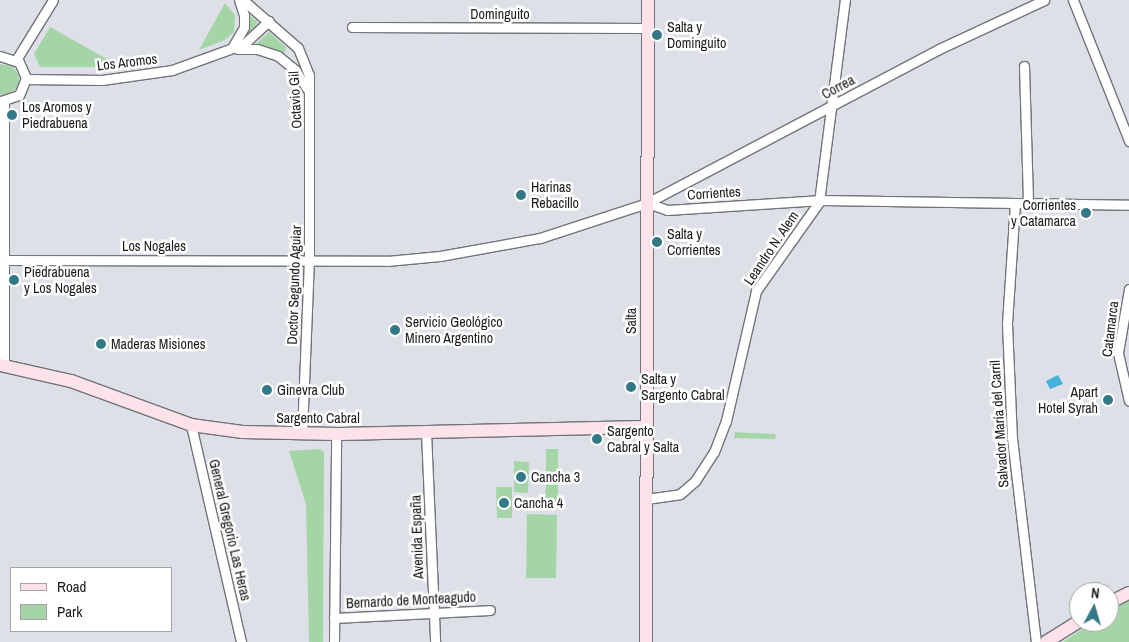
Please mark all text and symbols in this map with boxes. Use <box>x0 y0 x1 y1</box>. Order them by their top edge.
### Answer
street label: Dominguito <box>470 6 530 22</box>
place label: Salta y Dominguito <box>667 19 726 52</box>
marker: Salta y Dominguito <box>651 29 663 41</box>
street label: Los Aromos <box>96 50 158 74</box>
street label: Octavio Gil <box>285 71 305 129</box>
street label: Correa <box>819 71 857 103</box>
place label: Los Aromos y Piedrabuena <box>22 99 92 132</box>
marker: Los Aromos y Piedrabuena <box>6 109 18 121</box>
place label: Harinas Rebacillo <box>531 179 579 212</box>
street label: Corrientes <box>687 183 741 203</box>
marker: Harinas Rebacillo <box>515 189 527 201</box>
place label: Corrientes y Catamarca <box>1011 197 1076 230</box>
marker: Corrientes y Catamarca <box>1080 207 1092 219</box>
street label: Leandro N. Alem <box>740 208 802 288</box>
street label: Doctor Segundo Aguiar <box>284 225 304 345</box>
place label: Salta y Corrientes <box>667 226 721 258</box>
marker: Salta y Corrientes <box>651 236 663 248</box>
street label: Los Nogales <box>122 238 186 254</box>
place label: Piedrabuena y Los Nogales <box>24 264 97 296</box>
marker: Piedrabuena y Los Nogales <box>8 274 20 286</box>
street label: Catamarca <box>1098 300 1122 358</box>
street label: Salta <box>623 308 639 334</box>
place label: Servicio Geológico Minero Argentino <box>405 314 503 347</box>
marker: Servicio Geológico Minero Argentino <box>389 324 401 336</box>
place label: Maderas Misiones <box>111 336 205 352</box>
marker: Maderas Misiones <box>95 338 107 350</box>
street label: Salvador María del Carril <box>986 360 1012 488</box>
place label: Salta y Sargento Cabral <box>641 371 725 404</box>
marker: Salta y Sargento Cabral <box>625 381 637 393</box>
place label: Ginevra Club <box>277 382 345 398</box>
marker: Ginevra Club <box>261 384 273 396</box>
place label: Apart Hotel Syrah <box>1038 384 1098 417</box>
marker: Apart Hotel Syrah <box>1102 394 1114 406</box>
street label: Sargento Cabral <box>276 410 360 426</box>
place label: Sargento Cabral y Salta <box>607 423 679 456</box>
marker: Sargento Cabral y Salta <box>591 433 603 445</box>
street label: General Gregorio Las Heras <box>206 458 254 602</box>
place label: Cancha 3 <box>531 469 580 485</box>
marker: Cancha 3 <box>515 471 527 483</box>
street label: Avenida España <box>407 495 427 579</box>
place label: Cancha 4 <box>514 495 563 511</box>
marker: Cancha 4 <box>498 497 510 509</box>
legend <box>10 567 172 632</box>
text: Road <box>57 576 86 597</box>
north arrow <box>1069 582 1119 632</box>
text: N <box>1090 584 1101 602</box>
street label: Bernardo de Monteagudo <box>346 588 476 612</box>
text: Park <box>57 601 82 622</box>

